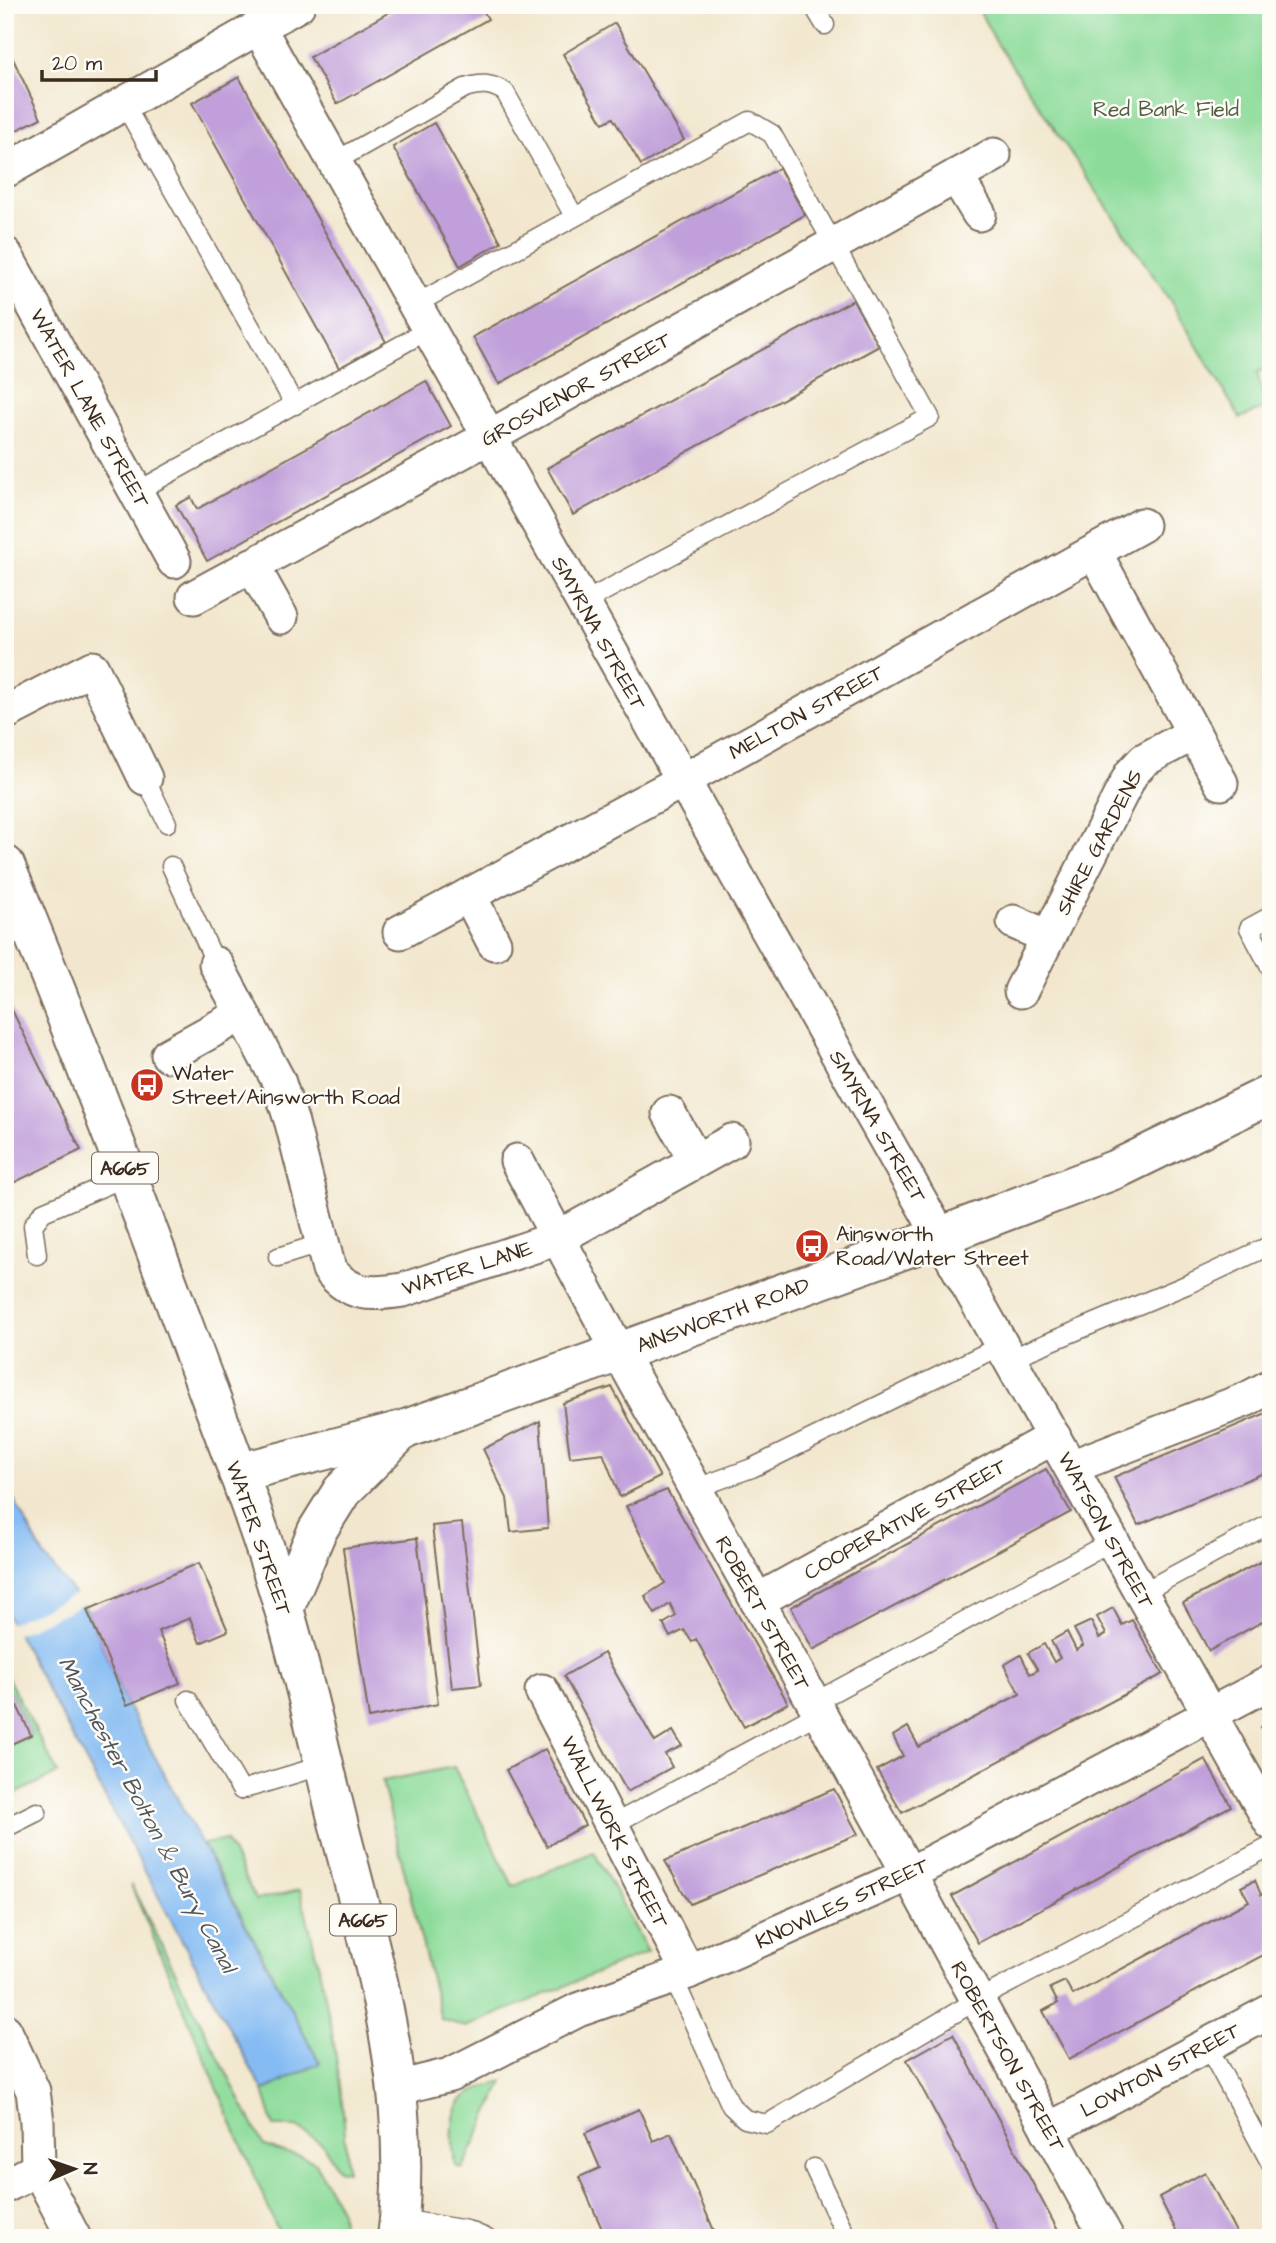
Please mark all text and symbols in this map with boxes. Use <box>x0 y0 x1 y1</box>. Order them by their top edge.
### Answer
scale bar <box>42 38 156 82</box>
text: 20 m <box>52 49 103 78</box>
park label: Red Bank Field <box>1093 95 1239 124</box>
street label: WATER LANE STREET <box>23 303 157 514</box>
street label: GROSVENOR STREET <box>476 325 677 454</box>
street label: SMYRNA STREET <box>544 551 653 716</box>
street label: MELTON STREET <box>724 657 890 767</box>
street label: SHIRE GARDENS <box>1049 764 1150 920</box>
street label: SMYRNA STREET <box>822 1045 933 1209</box>
place label: Water Street/Ainsworth Road <box>172 1059 400 1112</box>
bus stop icon: Water Street/Ainsworth Road <box>128 1066 166 1104</box>
road number: A665 <box>92 1152 158 1184</box>
place label: Ainsworth Road/Water Street <box>836 1220 1029 1273</box>
bus stop icon: Ainsworth Road/Water Street <box>793 1227 831 1265</box>
street label: WATER LANE <box>398 1234 537 1303</box>
street label: AINSWORTH ROAD <box>633 1271 814 1360</box>
street label: WATSON STREET <box>1050 1447 1161 1615</box>
street label: COOPERATIVE STREET <box>799 1451 1012 1587</box>
street label: WATER STREET <box>219 1457 299 1620</box>
street label: ROBERT STREET <box>708 1531 817 1696</box>
water label: Manchester Bolton & Bury Canal <box>49 1651 246 1982</box>
street label: WALLWORK STREET <box>554 1731 676 1934</box>
street label: KNOWLES STREET <box>751 1850 934 1956</box>
road number: A665 <box>330 1904 396 1936</box>
street label: ROBERTSON STREET <box>943 1956 1072 2157</box>
street label: LOWTON STREET <box>1075 2016 1246 2125</box>
north arrow <box>38 2134 108 2204</box>
text: N <box>76 2162 103 2175</box>

